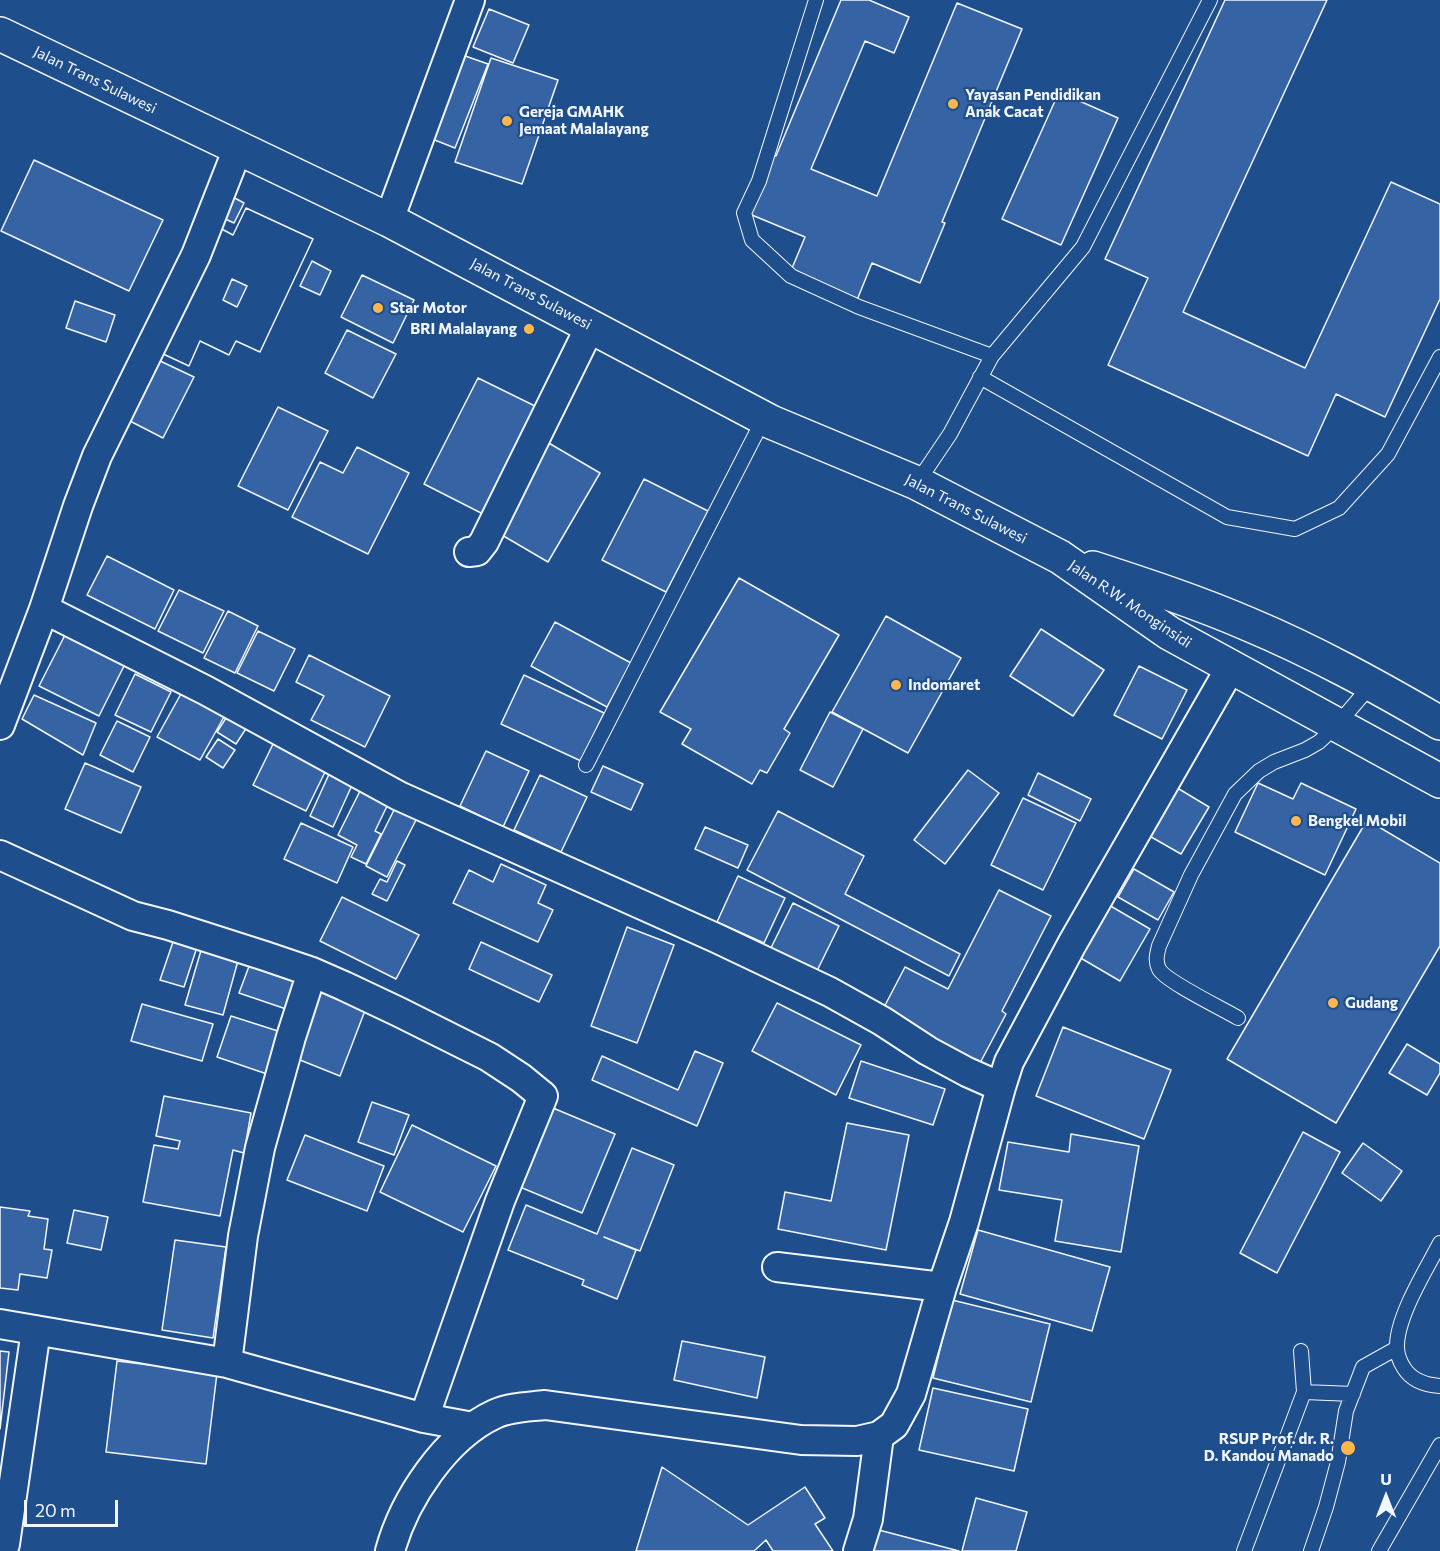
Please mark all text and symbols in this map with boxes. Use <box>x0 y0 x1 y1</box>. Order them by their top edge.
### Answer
street label: Jalan Trans Sulawesi <box>31 42 159 118</box>
place label: Yayasan Pendidikan Anak Cacat <box>965 86 1101 121</box>
marker: Yayasan Pendidikan Anak Cacat <box>946 97 960 111</box>
place label: Gereja GMAHK Jemaat Malalayang <box>519 103 649 138</box>
marker: Gereja GMAHK Jemaat Malalayang <box>500 114 514 128</box>
street label: Jalan Trans Sulawesi <box>467 254 595 334</box>
place label: Star Motor <box>390 299 467 317</box>
marker: Star Motor <box>371 301 385 315</box>
place label: BRI Malalayang <box>410 320 517 338</box>
marker: BRI Malalayang <box>522 322 536 336</box>
street label: Jalan Trans Sulawesi <box>902 470 1030 548</box>
street label: Jalan R.W. Monginsidi <box>1065 556 1195 652</box>
place label: Indomaret <box>908 676 980 694</box>
marker: Indomaret <box>889 678 903 692</box>
place label: Bengkel Mobil <box>1308 812 1406 830</box>
marker: Bengkel Mobil <box>1289 814 1303 828</box>
place label: Gudang <box>1345 994 1398 1012</box>
marker: Gudang <box>1326 996 1340 1010</box>
place label: RSUP Prof. dr. R. D. Kandou Manado <box>1204 1430 1334 1465</box>
marker: RSUP Prof. dr. R. D. Kandou Manado <box>1339 1439 1357 1457</box>
north arrow <box>1356 1467 1416 1527</box>
text: U <box>1380 1469 1392 1488</box>
scale bar <box>27 1488 122 1526</box>
text: 20 m <box>35 1499 76 1521</box>

